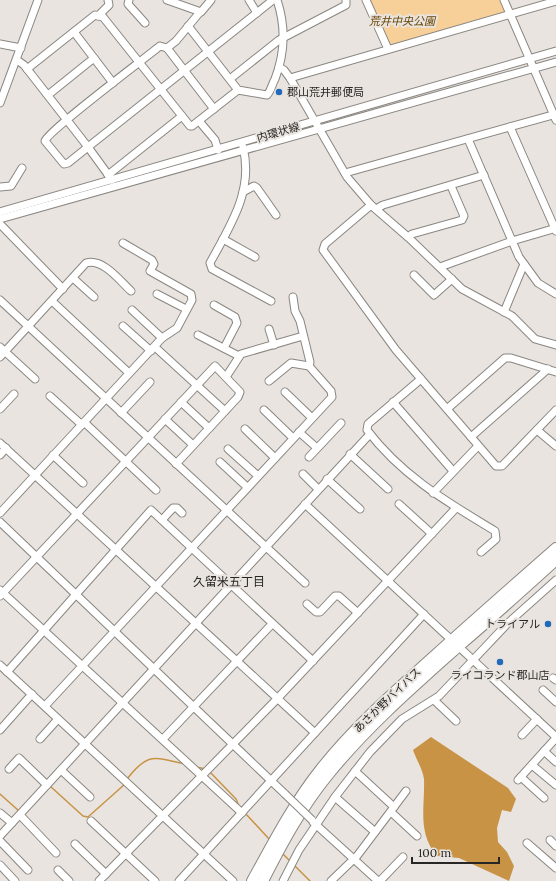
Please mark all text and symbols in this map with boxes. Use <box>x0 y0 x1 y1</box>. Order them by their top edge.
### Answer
park label: 荒井中央公園 <box>369 14 437 28</box>
place label: 郡山荒井郵便局 <box>287 85 364 99</box>
marker: 郡山荒井郵便局 <box>274 87 284 97</box>
street label: 内環状線 <box>255 119 301 145</box>
district label: 久留米五丁目 <box>193 574 265 589</box>
place label: トライアル <box>485 617 540 631</box>
marker: トライアル <box>543 619 553 629</box>
marker: ライコランド郡山店 <box>495 657 505 667</box>
street label: あさか野バイパス <box>351 664 423 736</box>
place label: ライコランド郡山店 <box>451 668 550 682</box>
scale bar <box>412 839 499 865</box>
text: 100 m <box>418 845 451 860</box>

